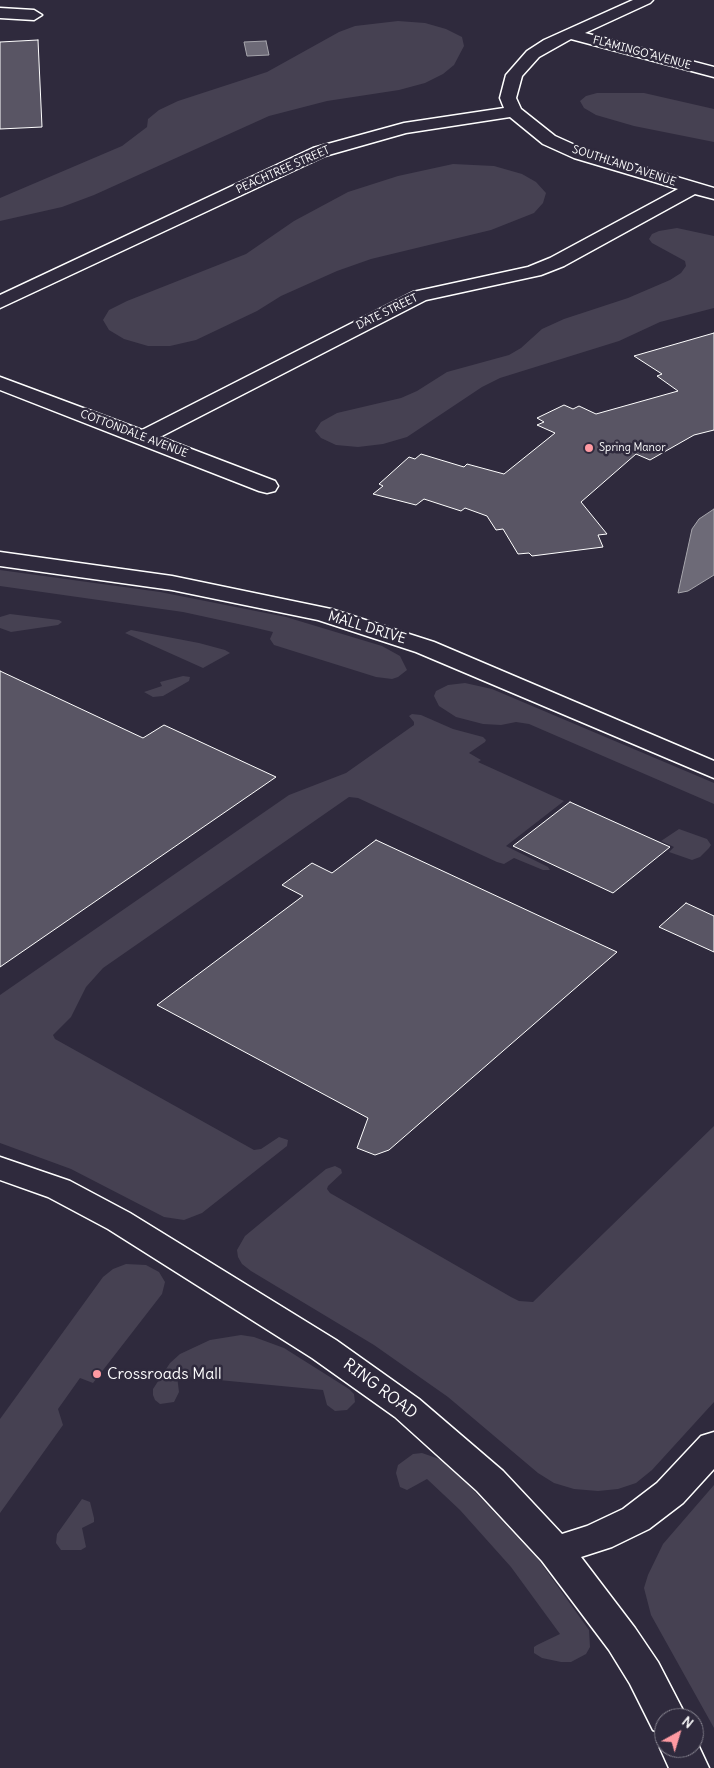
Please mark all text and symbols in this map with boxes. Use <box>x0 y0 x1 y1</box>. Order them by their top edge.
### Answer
street label: FLAMINGO AVENUE <box>591 34 693 72</box>
street label: PEACHTREE STREET <box>234 143 332 197</box>
street label: SOUTHLAND AVENUE <box>570 143 678 189</box>
street label: DATE STREET <box>354 291 420 333</box>
street label: COTTONDALE AVENUE <box>78 407 190 461</box>
place label: Spring Manor <box>599 441 666 455</box>
marker: Spring Manor <box>583 442 595 454</box>
street label: MALL DRIVE <box>326 608 408 648</box>
street label: RING ROAD <box>339 1355 421 1423</box>
place label: Crossroads Mall <box>107 1364 221 1384</box>
marker: Crossroads Mall <box>91 1368 103 1380</box>
north arrow <box>654 1708 704 1758</box>
text: N <box>678 1712 697 1732</box>

